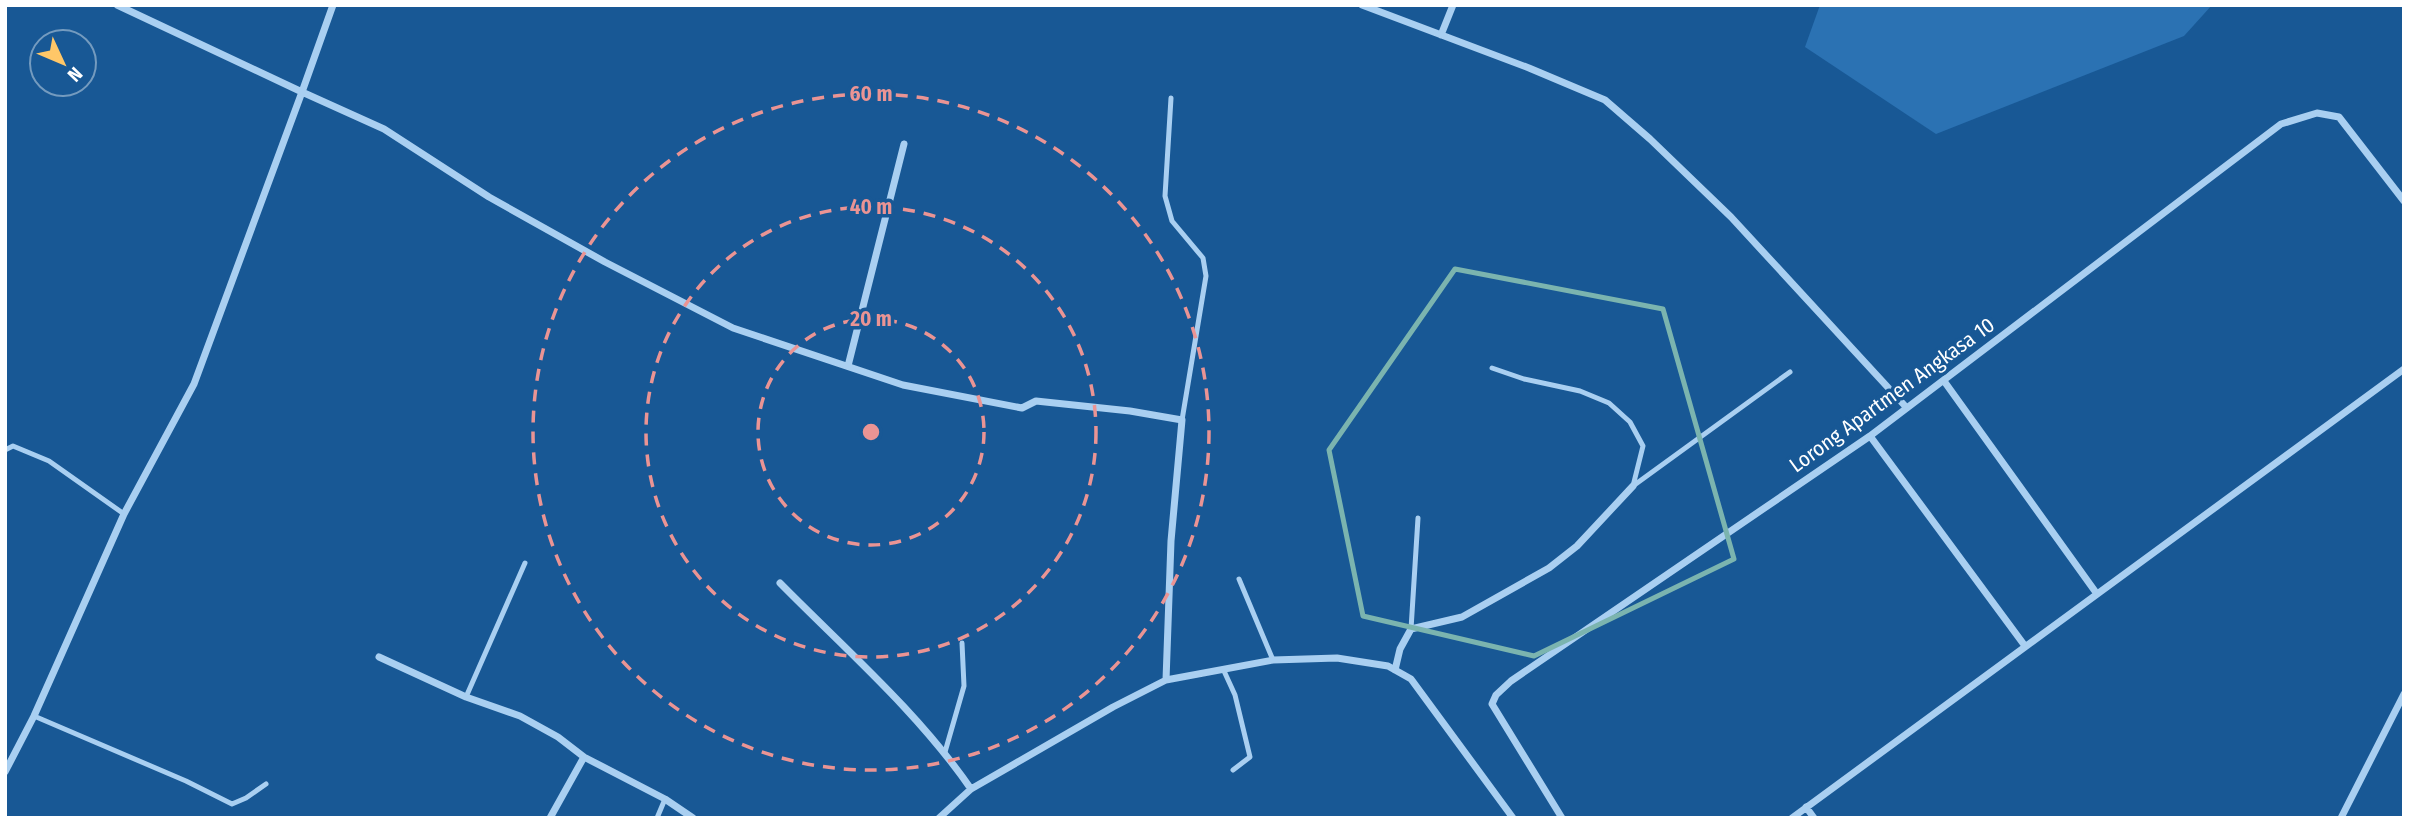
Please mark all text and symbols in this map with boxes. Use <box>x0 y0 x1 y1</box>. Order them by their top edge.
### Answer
north arrow <box>28 28 98 98</box>
text: N <box>63 62 87 87</box>
text: 60 m <box>850 81 892 107</box>
text: 40 m <box>850 194 892 220</box>
text: 20 m <box>849 306 892 332</box>
street label: Lorong Apartmen Angkasa 10 <box>1784 312 2000 478</box>
centre of rings <box>859 420 883 444</box>

